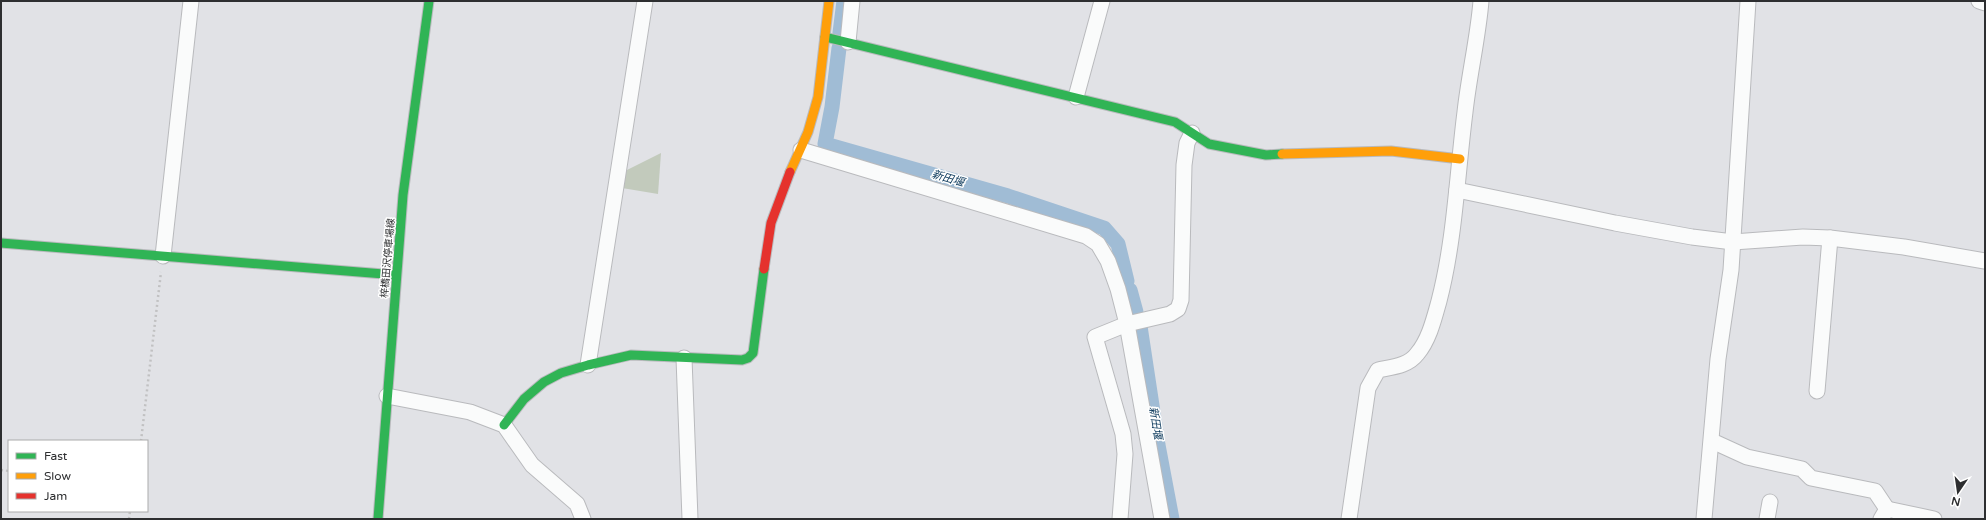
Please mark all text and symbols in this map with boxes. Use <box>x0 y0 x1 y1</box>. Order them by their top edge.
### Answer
water label: 新田堰 <box>930 168 967 190</box>
street label: 梓橋田沢停車場線 <box>379 218 397 298</box>
water label: 新田堰 <box>1147 406 1165 442</box>
legend <box>8 440 148 512</box>
text: Fast <box>44 449 68 463</box>
text: Slow <box>44 469 71 483</box>
north arrow <box>1938 472 1978 512</box>
text: Jam <box>44 489 67 503</box>
text: N <box>1950 494 1962 509</box>

